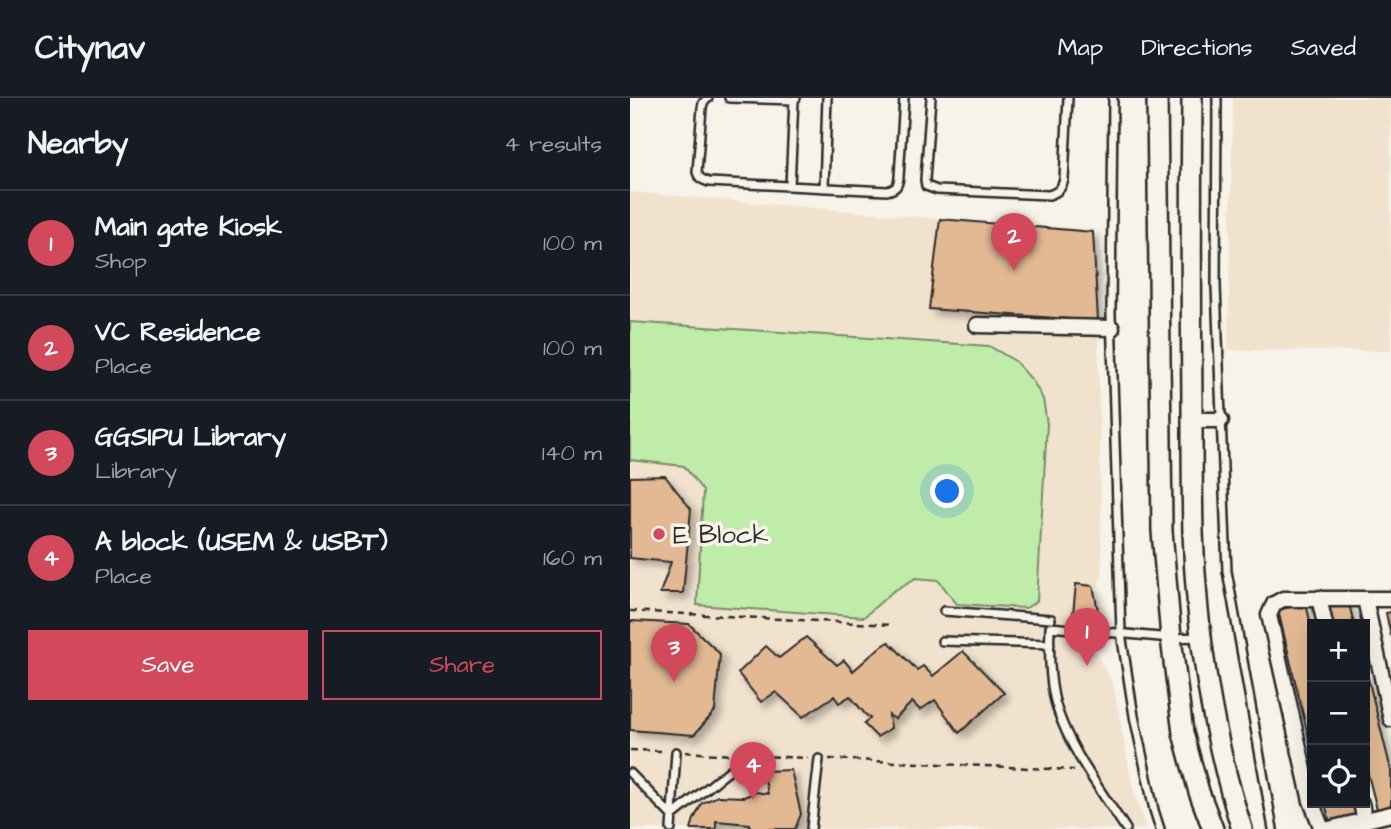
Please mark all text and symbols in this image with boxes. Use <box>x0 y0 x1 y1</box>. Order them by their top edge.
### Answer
text: Citynav <box>35 25 145 71</box>
text: Map <box>1058 31 1103 65</box>
text: Directions <box>1141 31 1253 65</box>
text: Saved <box>1291 31 1356 65</box>
text: Nearby <box>28 123 128 165</box>
text: 4 results <box>504 128 602 160</box>
text: Main gate Kiosk <box>95 209 282 245</box>
pin: 2 <box>991 213 1037 271</box>
text: 1 <box>50 227 52 259</box>
text: 100 m <box>543 227 602 259</box>
text: Shop <box>95 245 147 277</box>
text: VC Residence <box>95 314 261 350</box>
text: 2 <box>44 332 58 364</box>
text: 100 m <box>543 332 602 364</box>
text: Place <box>95 350 152 382</box>
text: GGSIPU Library <box>95 419 286 455</box>
text: 3 <box>45 437 57 469</box>
text: 140 m <box>542 437 602 469</box>
text: Library <box>95 455 177 487</box>
your location <box>930 474 964 508</box>
place label: E Block <box>673 517 768 553</box>
text: A block (USEM & USBT) <box>95 524 388 560</box>
marker: E Block <box>651 526 667 542</box>
text: 4 <box>43 542 59 574</box>
text: 160 m <box>543 542 602 574</box>
text: Place <box>95 560 152 592</box>
pin: 1 <box>1064 608 1110 666</box>
map controls <box>1307 619 1370 808</box>
button: + <box>1307 619 1370 682</box>
pin: 3 <box>651 624 697 682</box>
button: Save <box>28 630 308 700</box>
button: Share <box>322 630 602 700</box>
button: − <box>1307 682 1370 745</box>
pin: 4 <box>730 742 776 800</box>
button: locate <box>1307 745 1370 808</box>

